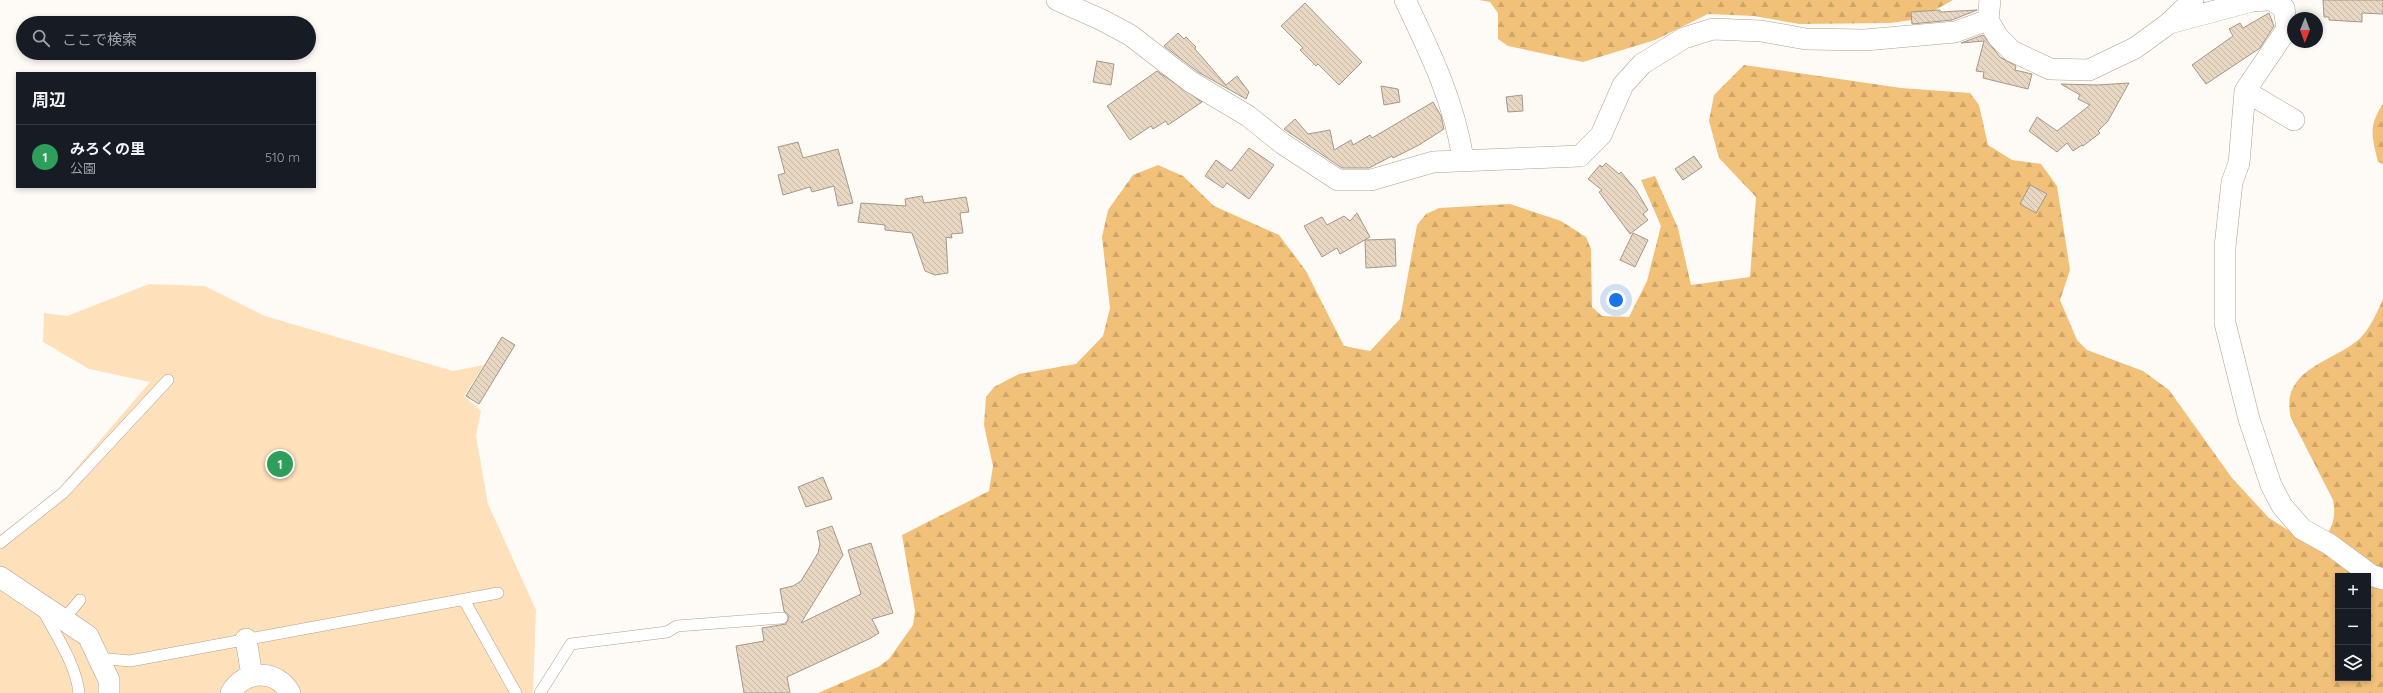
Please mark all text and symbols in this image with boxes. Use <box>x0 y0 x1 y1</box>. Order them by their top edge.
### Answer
north arrow <box>2287 12 2323 48</box>
search box <box>16 16 316 60</box>
icon: search <box>30 27 52 49</box>
text: ここで検索 <box>62 30 137 49</box>
text: 周辺 <box>32 89 66 110</box>
text: みろくの里 <box>70 139 145 158</box>
text: 1 <box>42 149 48 165</box>
text: 510 m <box>265 149 300 165</box>
text: 公園 <box>70 160 96 176</box>
your location <box>1606 290 1626 310</box>
pin: 1 <box>267 449 293 479</box>
map controls <box>2335 573 2371 681</box>
button: + <box>2335 573 2371 609</box>
button: − <box>2335 609 2371 645</box>
button: layers <box>2335 645 2371 681</box>

